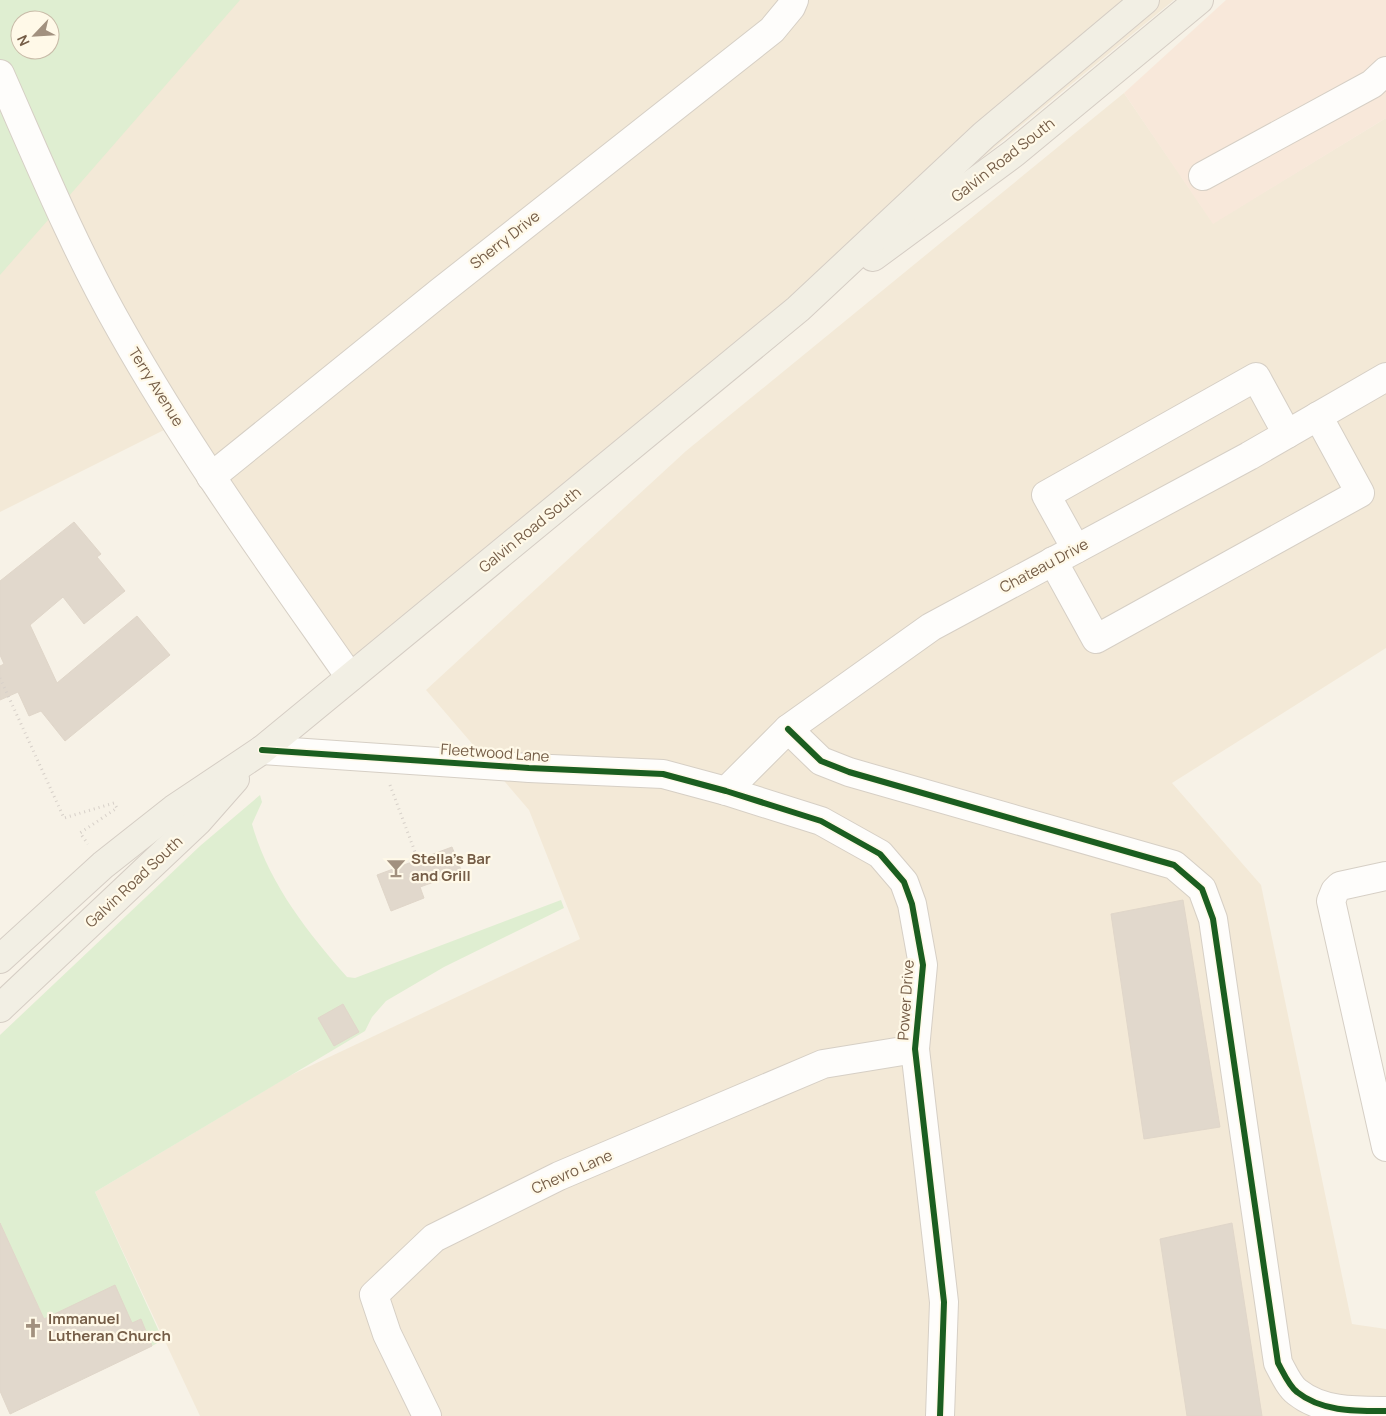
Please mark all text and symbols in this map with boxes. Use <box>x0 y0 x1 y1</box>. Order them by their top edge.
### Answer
north arrow <box>10 10 60 60</box>
text: N <box>12 32 34 49</box>
street label: Galvin Road South <box>947 113 1059 207</box>
street label: Sherry Drive <box>465 205 544 274</box>
street label: Terry Avenue <box>124 343 189 430</box>
street label: Galvin Road South <box>474 482 585 577</box>
street label: Chateau Drive <box>996 533 1092 598</box>
street label: Fleetwood Lane <box>440 738 550 767</box>
street label: Galvin Road South <box>80 831 187 932</box>
place label: Stella's Bar and Grill <box>411 848 491 886</box>
bar icon: Stella's Bar and Grill <box>385 857 407 879</box>
street label: Power Drive <box>892 959 919 1041</box>
street label: Chevro Lane <box>528 1144 616 1199</box>
place label: Immanuel Lutheran Church <box>48 1308 171 1346</box>
church icon: Immanuel Lutheran Church <box>22 1317 44 1339</box>

